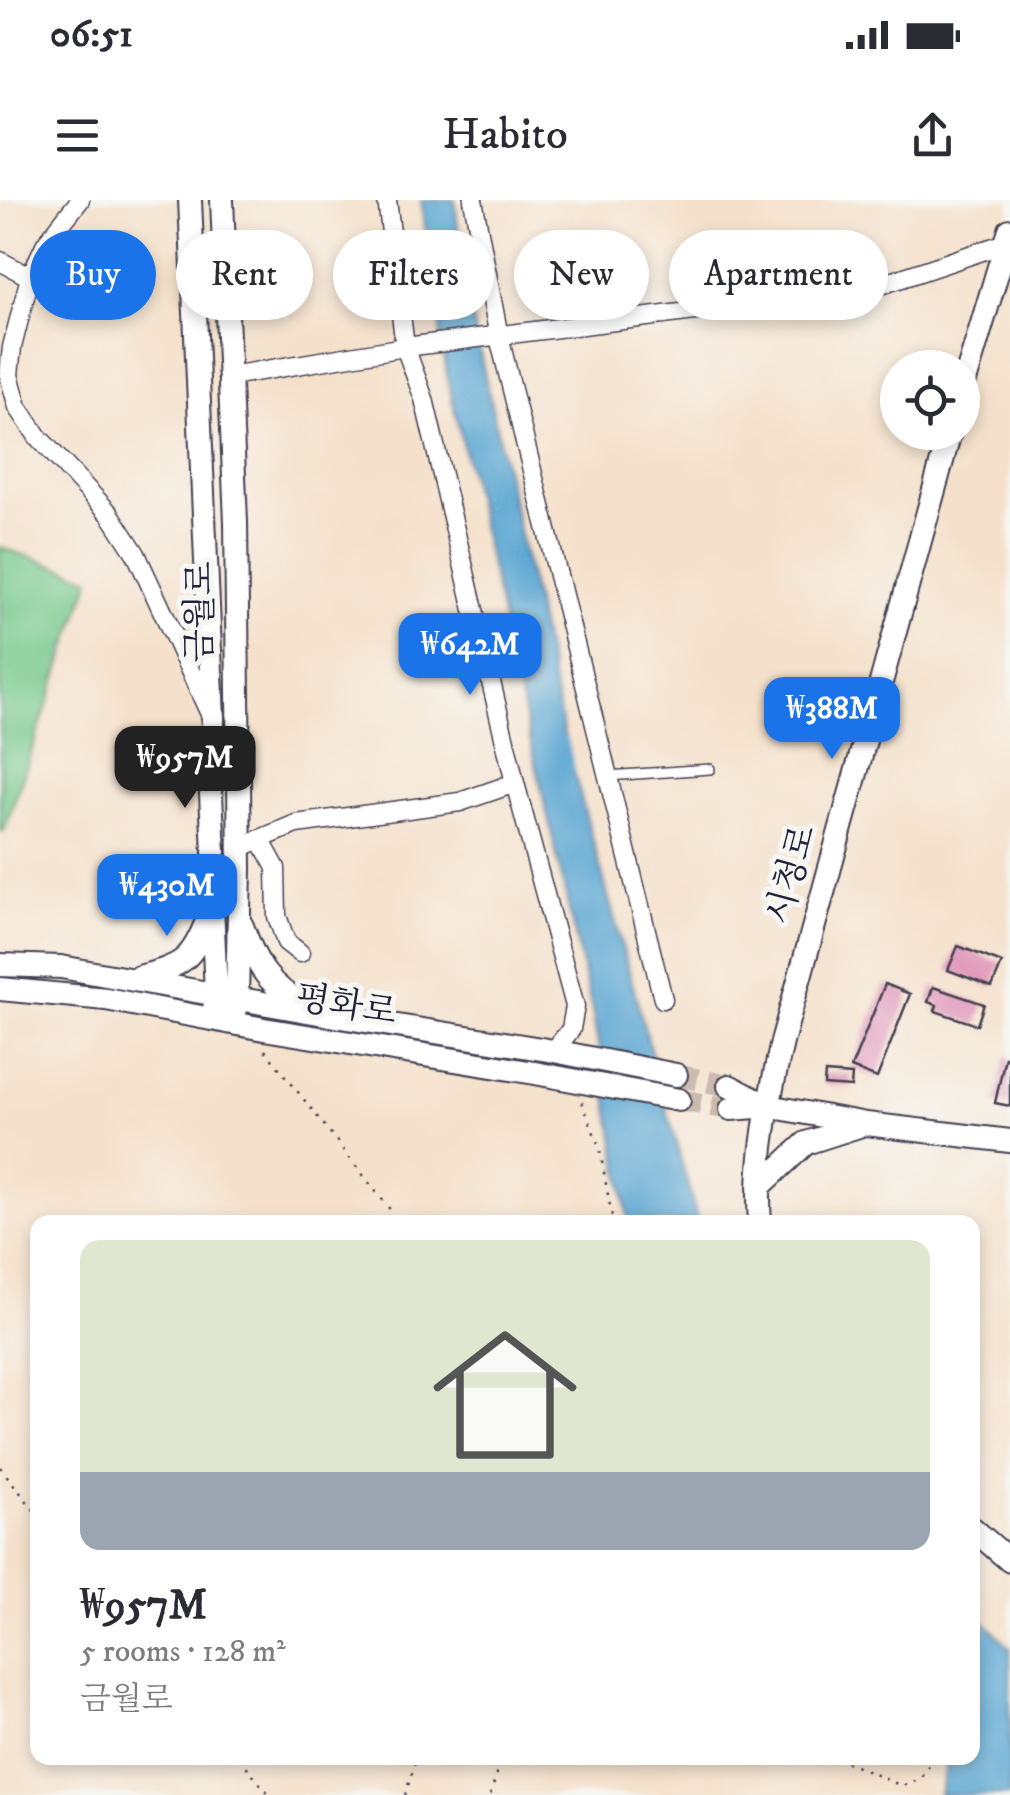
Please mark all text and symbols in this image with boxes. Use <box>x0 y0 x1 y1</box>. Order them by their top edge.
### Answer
text: 06:51 <box>50 11 133 59</box>
text: Habito <box>442 107 568 163</box>
icon: menu <box>50 108 105 163</box>
icon: share <box>905 108 960 163</box>
chip: Buy <box>30 230 156 320</box>
chip: Rent <box>176 230 313 320</box>
chip: Filters <box>333 230 494 320</box>
chip: New <box>514 230 649 320</box>
chip: Apartment <box>669 230 888 320</box>
map controls <box>880 350 980 450</box>
button: locate <box>880 350 980 450</box>
street label: 금월로 <box>179 561 223 663</box>
pin: ₩642M <box>400 613 540 698</box>
text: ₩642M <box>421 625 519 665</box>
pin: ₩388M <box>762 677 902 762</box>
text: ₩388M <box>786 689 878 729</box>
pin: ₩957M <box>115 726 255 811</box>
text: ₩957M <box>137 738 233 778</box>
street label: 시청로 <box>758 820 826 930</box>
pin: ₩430M <box>97 854 237 939</box>
text: ₩430M <box>119 866 215 906</box>
street label: 평화로 <box>292 976 400 1036</box>
icon: home <box>415 1305 595 1485</box>
text: ₩957M <box>80 1580 207 1632</box>
text: 5 rooms · 128 m² <box>80 1632 286 1672</box>
text: 금월로 <box>80 1680 173 1720</box>

